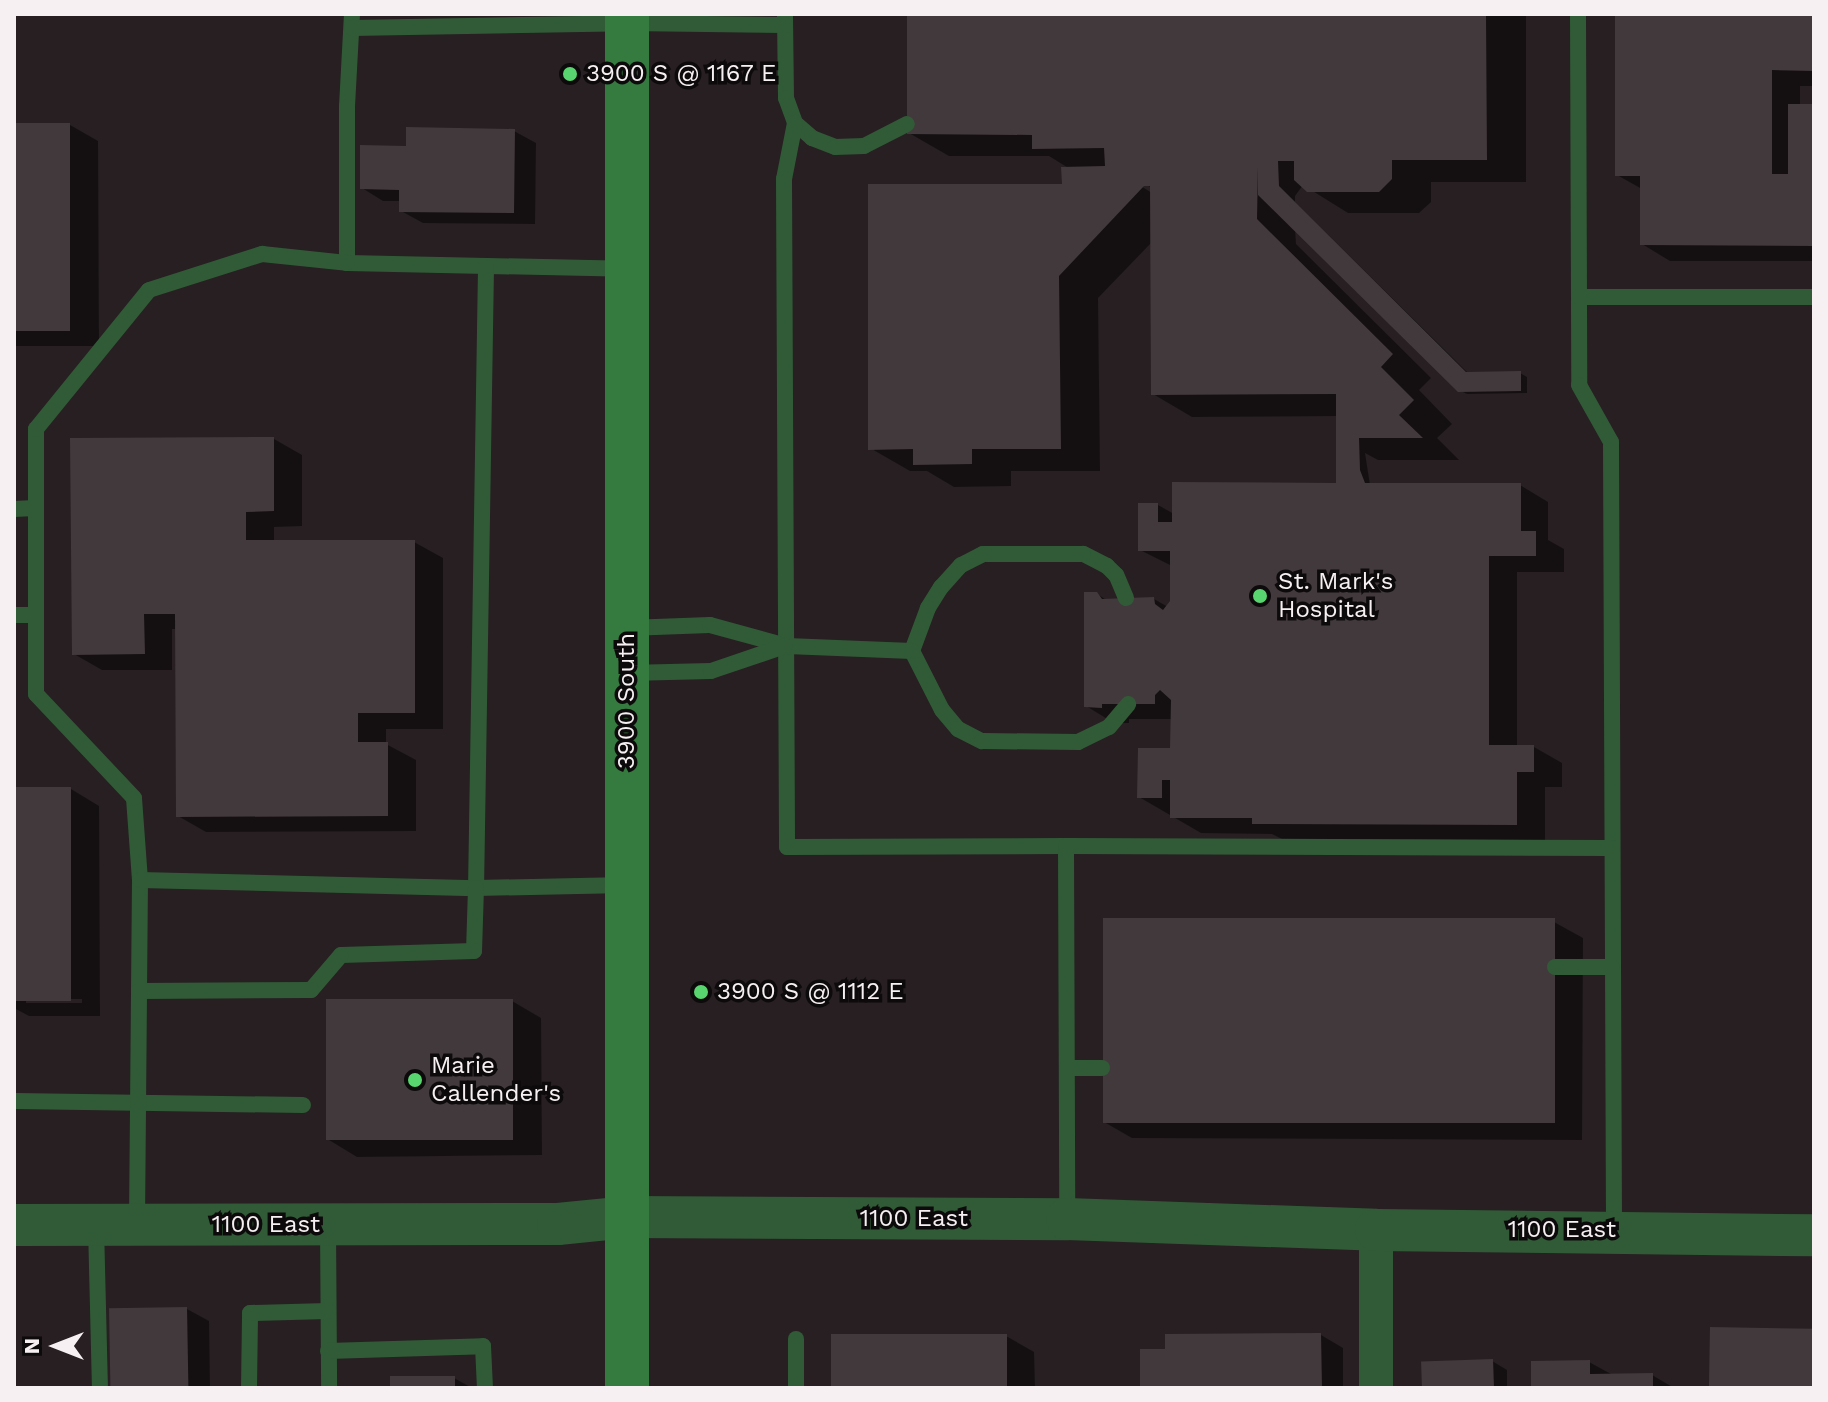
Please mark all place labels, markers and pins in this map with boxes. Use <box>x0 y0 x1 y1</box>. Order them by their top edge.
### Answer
place label: 3900 S @ 1167 E <box>586 60 778 88</box>
marker: 3900 S @ 1167 E <box>561 65 579 83</box>
place label: St. Mark's Hospital <box>1278 568 1393 624</box>
marker: St. Mark's Hospital <box>1249 585 1271 607</box>
place label: 3900 S @ 1112 E <box>717 978 904 1006</box>
marker: 3900 S @ 1112 E <box>692 983 710 1001</box>
place label: Marie Callender's <box>431 1052 561 1108</box>
marker: Marie Callender's <box>406 1071 424 1089</box>

